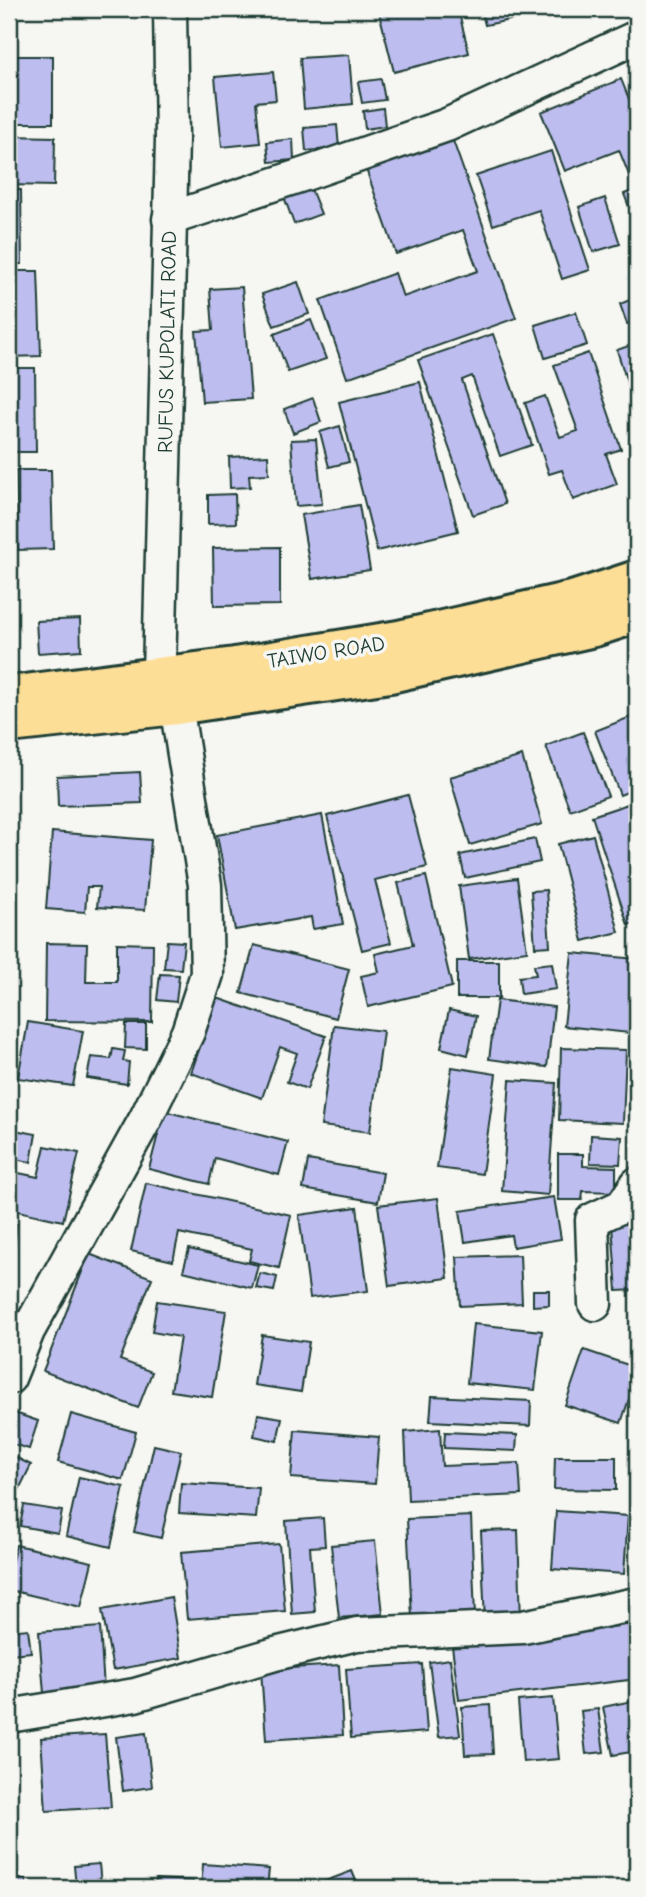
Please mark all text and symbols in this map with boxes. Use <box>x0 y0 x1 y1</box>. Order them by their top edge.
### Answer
street label: RUFUS KUPOLATI ROAD <box>153 231 181 453</box>
street label: TAIWO ROAD <box>265 631 387 673</box>

